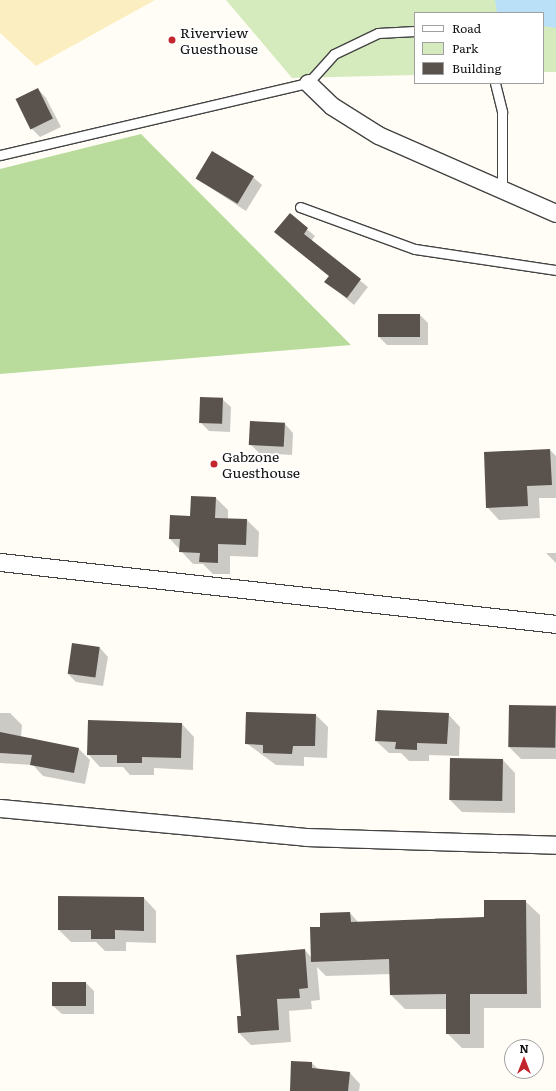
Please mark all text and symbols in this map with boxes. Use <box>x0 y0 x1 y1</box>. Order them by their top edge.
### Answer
legend <box>414 12 544 84</box>
text: Road <box>452 19 481 37</box>
place label: Riverview Guesthouse <box>180 24 258 56</box>
marker: Riverview Guesthouse <box>167 35 177 45</box>
text: Park <box>452 39 478 57</box>
text: Building <box>452 59 501 77</box>
place label: Gabzone Guesthouse <box>222 448 300 480</box>
marker: Gabzone Guesthouse <box>209 459 219 469</box>
north arrow <box>504 1039 544 1079</box>
text: N <box>519 1040 529 1056</box>

